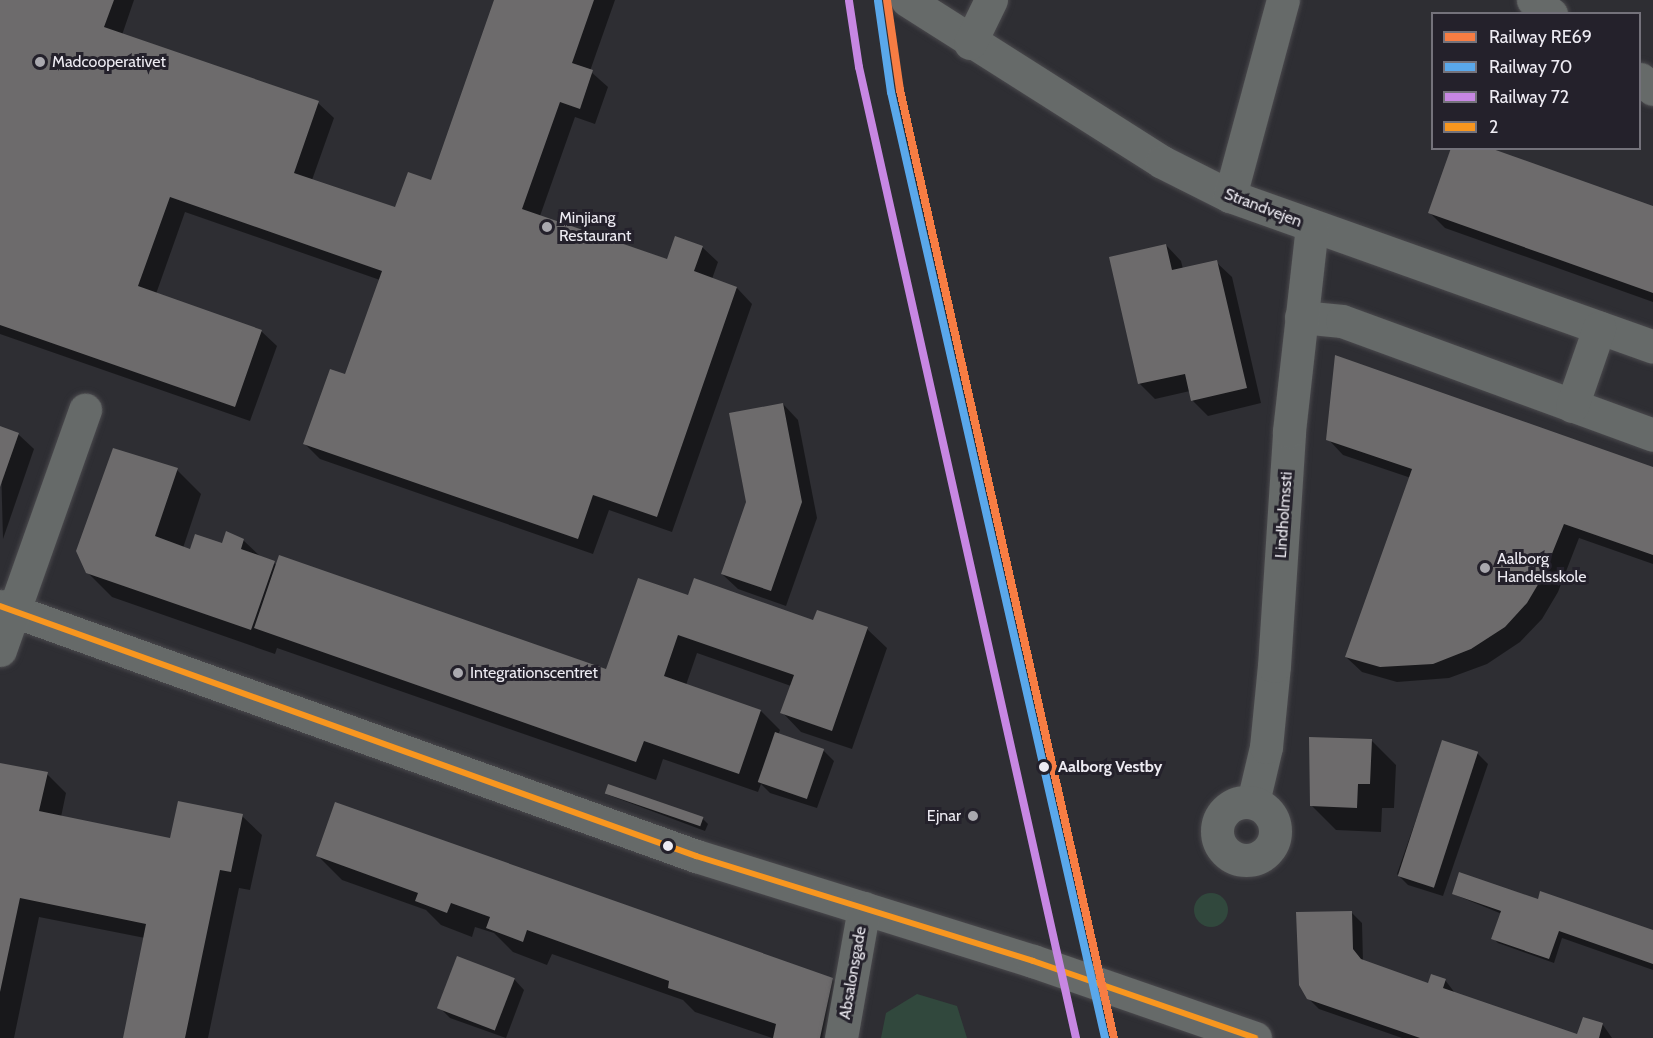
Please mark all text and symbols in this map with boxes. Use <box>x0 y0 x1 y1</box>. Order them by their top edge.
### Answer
legend <box>1431 12 1641 150</box>
text: Railway RE69 <box>1489 26 1592 48</box>
place label: Madcooperativet <box>52 52 166 72</box>
marker: Madcooperativet <box>33 55 47 69</box>
text: Railway 70 <box>1489 56 1572 78</box>
text: Railway 72 <box>1489 86 1569 108</box>
text: 2 <box>1489 116 1498 138</box>
street label: Strandvejen <box>1222 184 1304 232</box>
place label: Minjiang Restaurant <box>559 208 631 246</box>
marker: Minjiang Restaurant <box>540 220 554 234</box>
street label: Lindholmssti <box>1271 471 1297 559</box>
place label: Aalborg Handelsskole <box>1497 549 1586 587</box>
marker: Aalborg Handelsskole <box>1478 561 1492 575</box>
place label: Integrationscentret <box>470 663 598 683</box>
marker: Integrationscentret <box>451 666 465 680</box>
place label: Aalborg Vestby <box>1058 757 1162 777</box>
marker: Aalborg Vestby <box>1035 758 1053 776</box>
place label: Ejnar <box>927 806 961 826</box>
marker: Ejnar <box>966 809 980 823</box>
unlabelled marker <box>662 840 674 852</box>
street label: Absalonsgade <box>835 925 871 1021</box>

